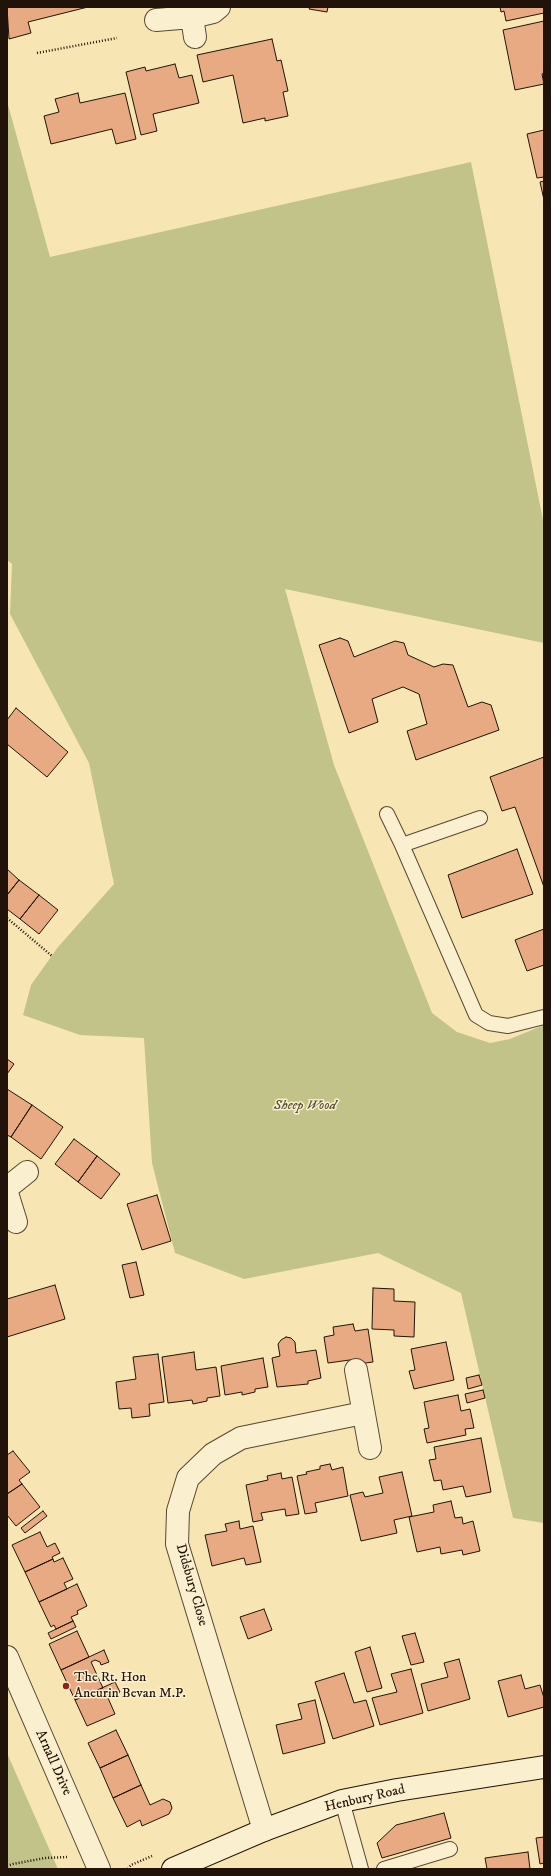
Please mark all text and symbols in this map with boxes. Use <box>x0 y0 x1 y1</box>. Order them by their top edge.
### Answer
park label: Sheep Wood <box>274 1098 336 1114</box>
street label: Didsbury Close <box>171 1542 211 1628</box>
place label: The Rt. Hon Aneurin Bevan M.P. <box>74 1670 186 1702</box>
marker: The Rt. Hon Aneurin Bevan M.P. <box>61 1681 71 1691</box>
street label: Arnall Drive <box>31 1728 75 1798</box>
street label: Henbury Road <box>323 1782 407 1816</box>

